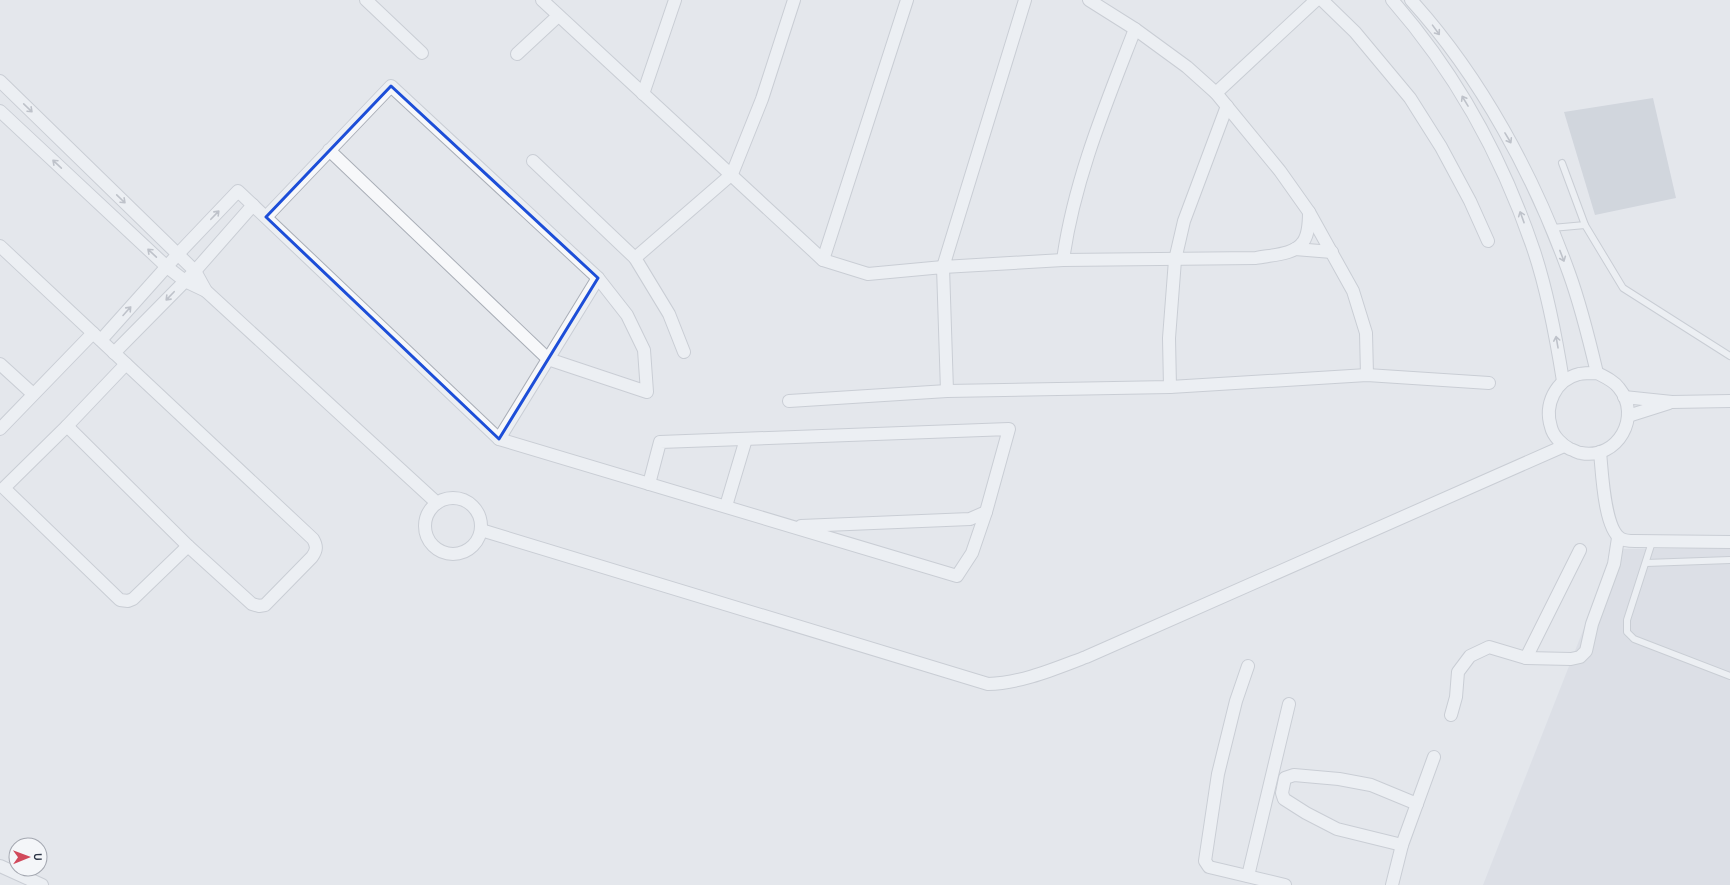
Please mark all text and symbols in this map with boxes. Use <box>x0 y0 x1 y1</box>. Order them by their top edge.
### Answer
one-way arrow <box>1431 24 1440 35</box>
one-way arrow <box>1461 95 1469 107</box>
one-way arrow <box>23 103 33 113</box>
one-way arrow <box>1504 132 1512 144</box>
one-way arrow <box>52 159 62 169</box>
one-way arrow <box>116 194 126 204</box>
one-way arrow <box>210 210 220 220</box>
one-way arrow <box>1517 212 1525 224</box>
one-way arrow <box>147 248 157 258</box>
one-way arrow <box>1559 249 1567 261</box>
one-way arrow <box>165 291 175 301</box>
one-way arrow <box>122 307 131 317</box>
one-way arrow <box>1552 336 1560 349</box>
north arrow <box>8 837 48 877</box>
text: U <box>31 853 45 861</box>

